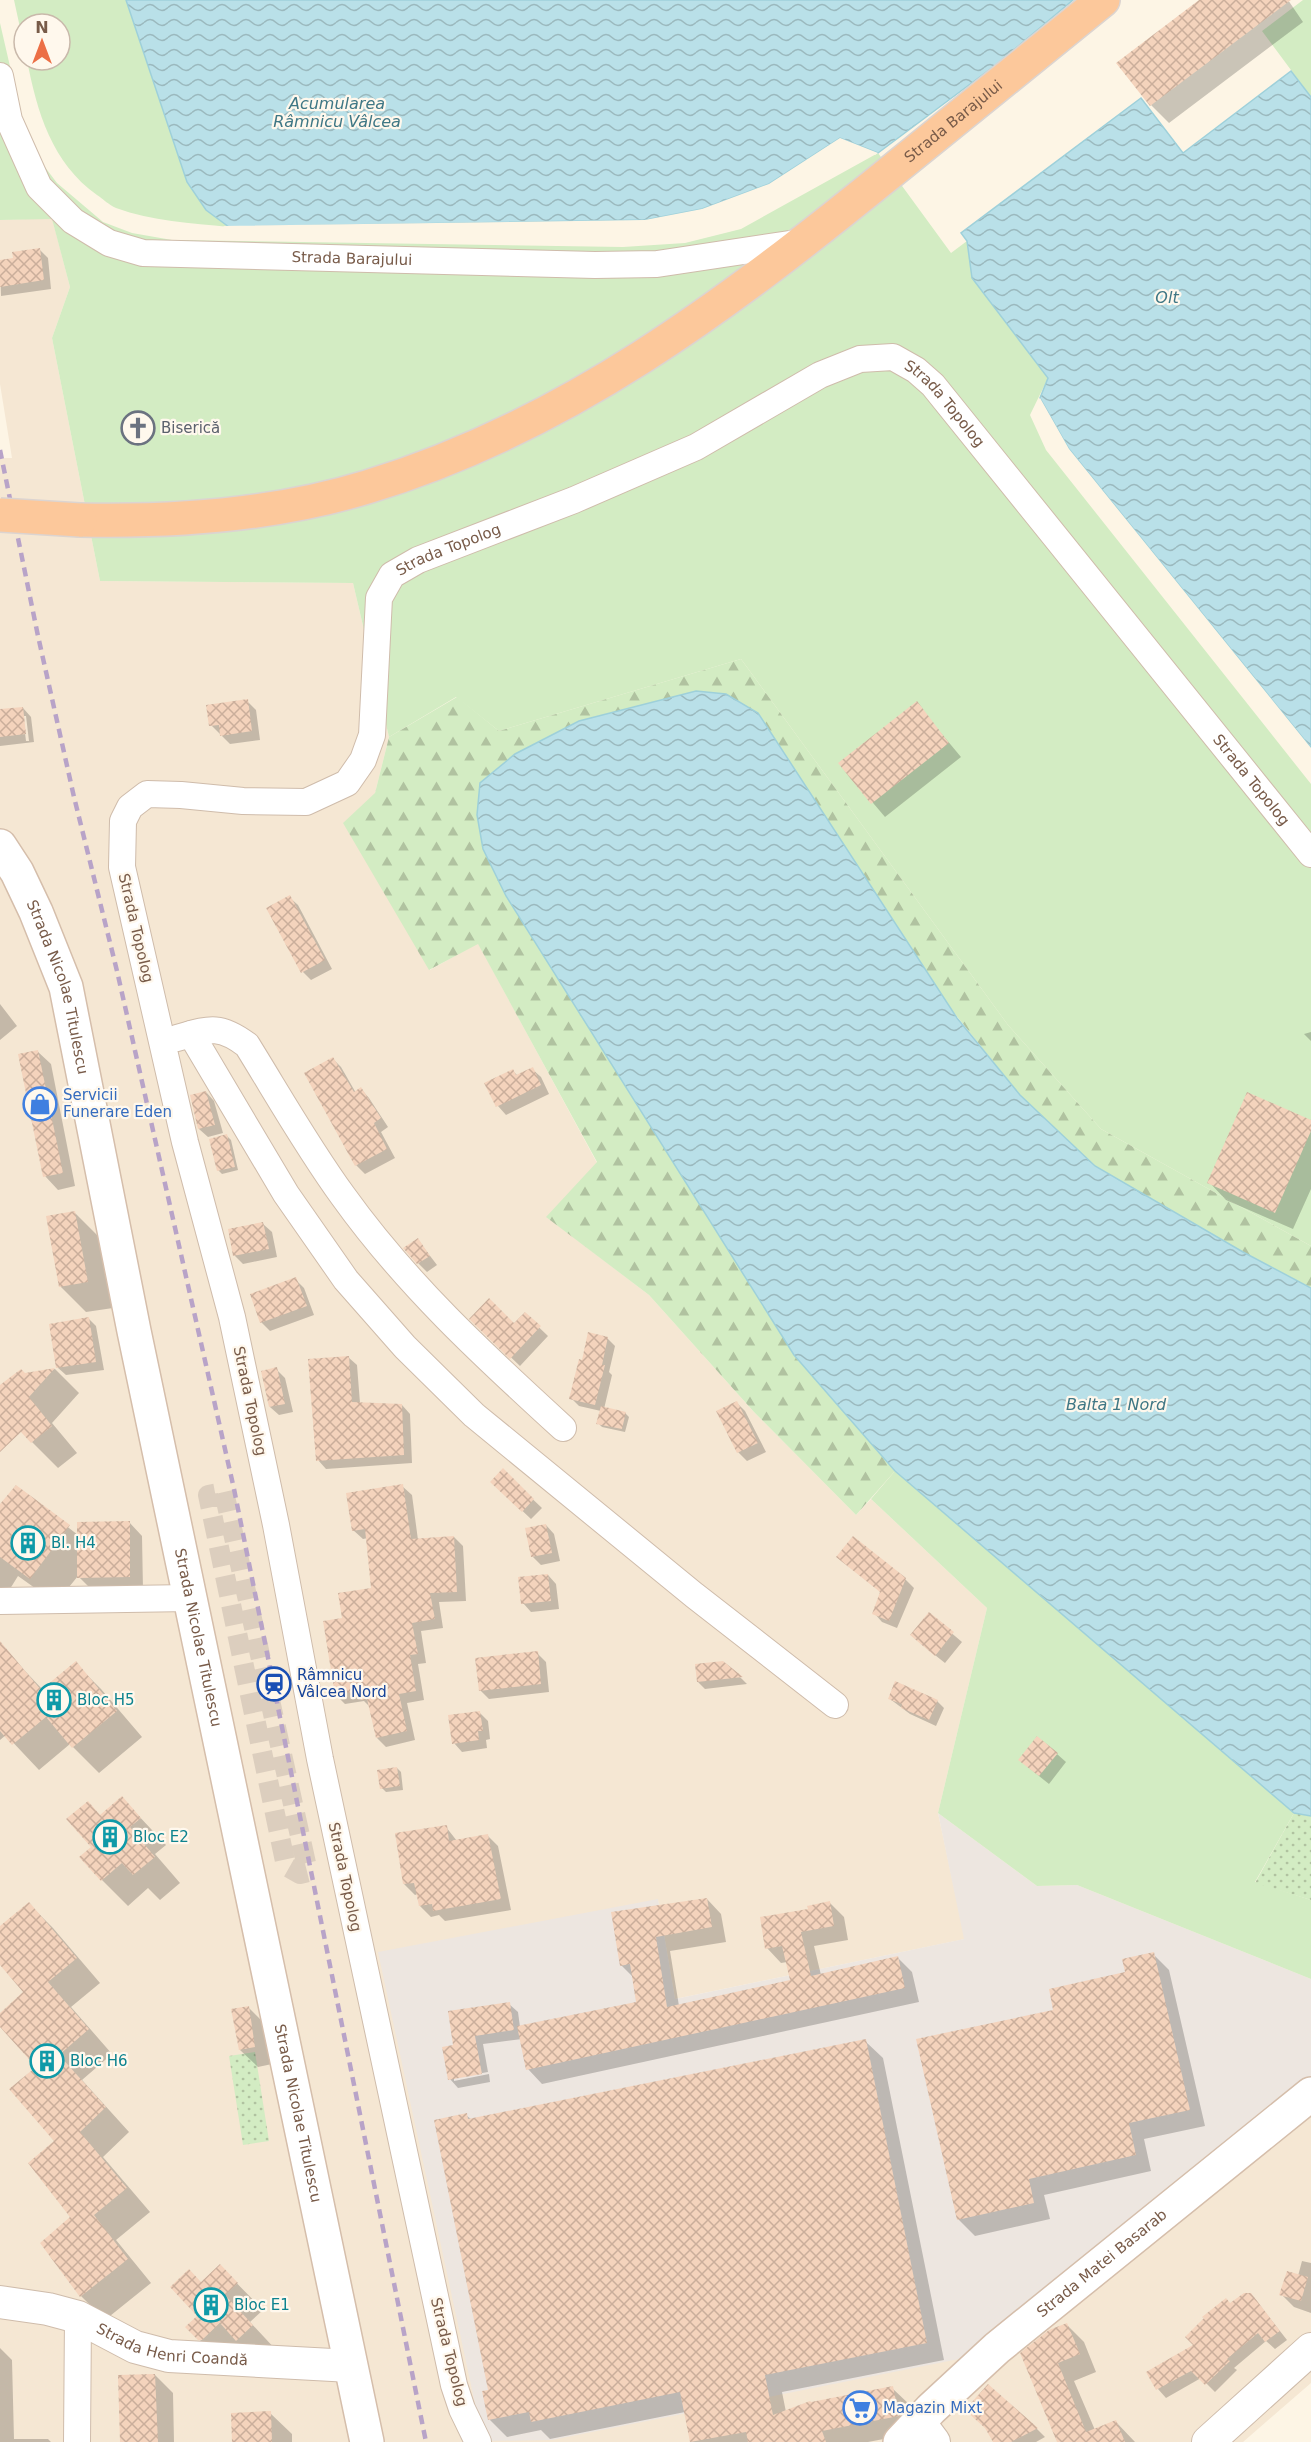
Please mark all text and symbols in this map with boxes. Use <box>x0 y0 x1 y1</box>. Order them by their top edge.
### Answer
north arrow <box>12 12 72 72</box>
text: N <box>35 18 49 37</box>
street label: Strada Barajului <box>901 76 1006 166</box>
water label: Acumularea Râmnicu Vâlcea <box>273 94 401 131</box>
street label: Strada Barajului <box>291 248 412 269</box>
water label: Olt <box>1155 288 1179 307</box>
street label: Strada Topolog <box>901 356 988 451</box>
church icon: Biserică <box>120 410 156 446</box>
place label: Biserică <box>161 419 220 437</box>
street label: Strada Topolog <box>393 520 503 580</box>
street label: Strada Topolog <box>1209 731 1293 829</box>
street label: Strada Topolog <box>115 872 157 984</box>
street label: Strada Nicolae Titulescu <box>23 897 92 1076</box>
shop icon: Servicii Funerare Eden <box>22 1086 58 1122</box>
place label: Servicii Funerare Eden <box>63 1086 172 1121</box>
street label: Strada Topolog <box>230 1345 270 1457</box>
water label: Balta 1 Nord <box>1066 1395 1167 1414</box>
building icon: Bl. H4 <box>10 1525 46 1561</box>
place label: Bl. H4 <box>51 1534 96 1552</box>
street label: Strada Nicolae Titulescu <box>171 1547 226 1728</box>
station icon: Râmnicu Vâlcea Nord <box>256 1666 292 1702</box>
place label: Râmnicu Vâlcea Nord <box>297 1666 387 1701</box>
building icon: Bloc H5 <box>36 1682 72 1718</box>
place label: Bloc H5 <box>77 1691 134 1709</box>
building icon: Bloc E2 <box>92 1819 128 1855</box>
street label: Strada Topolog <box>325 1821 365 1933</box>
place label: Bloc E2 <box>133 1828 189 1846</box>
street label: Strada Nicolae Titulescu <box>271 2022 326 2204</box>
building icon: Bloc H6 <box>29 2043 65 2079</box>
place label: Bloc H6 <box>70 2052 127 2070</box>
street label: Strada Matei Basarab <box>1033 2205 1170 2321</box>
building icon: Bloc E1 <box>193 2287 229 2323</box>
place label: Bloc E1 <box>234 2296 290 2314</box>
street label: Strada Topolog <box>427 2296 471 2408</box>
street label: Strada Henri Coandă <box>93 2319 249 2369</box>
supermarket icon: Magazin Mixt <box>842 2390 878 2426</box>
place label: Magazin Mixt <box>883 2399 982 2417</box>

